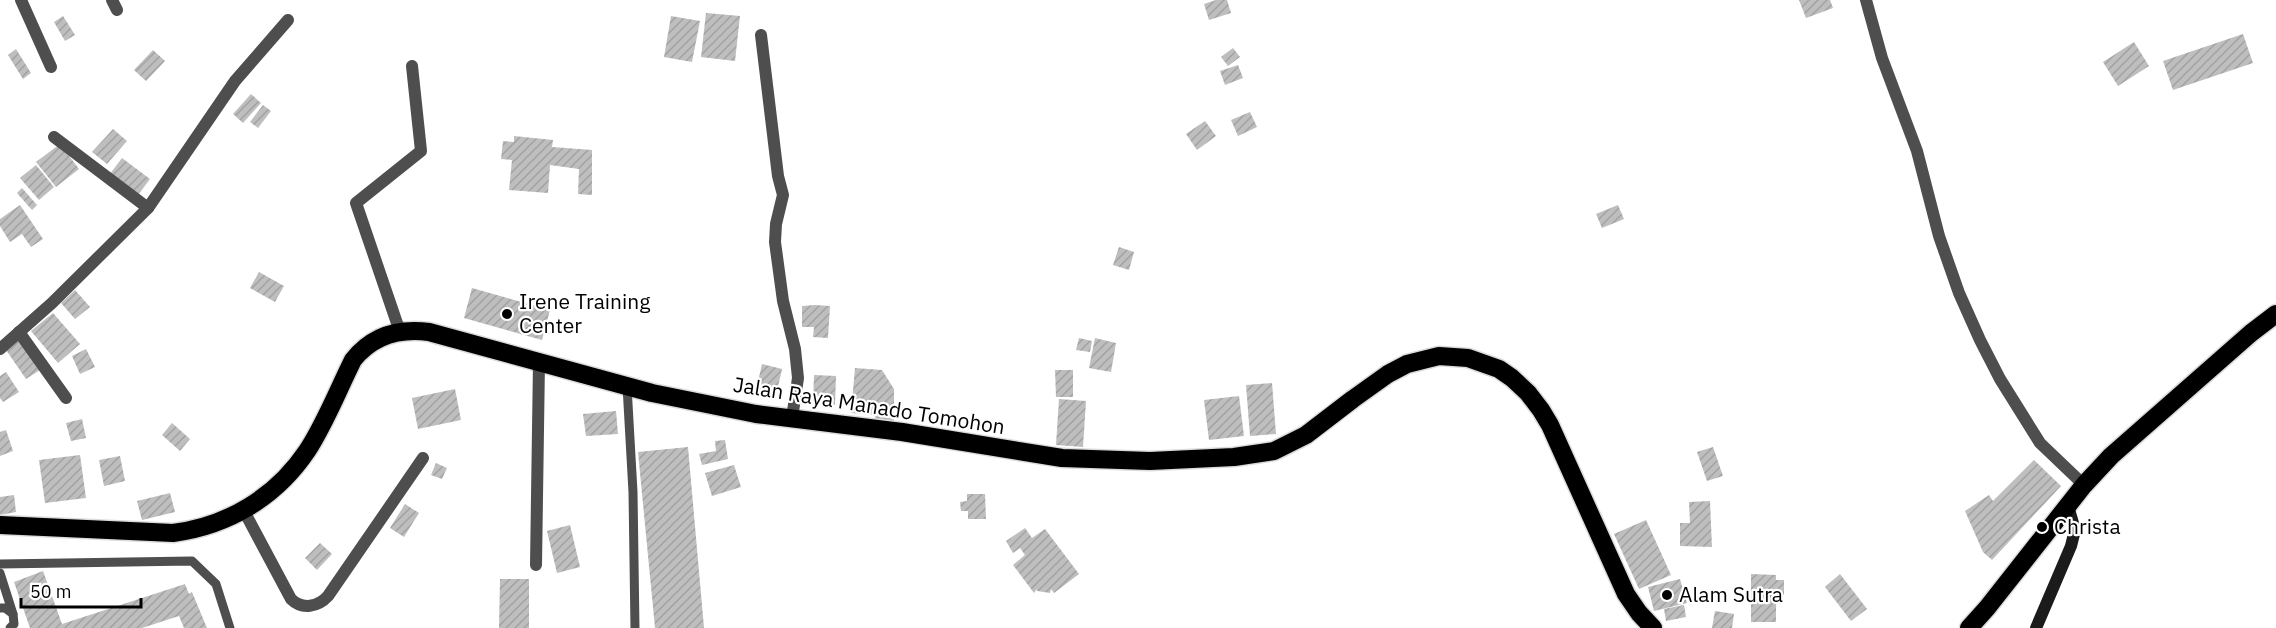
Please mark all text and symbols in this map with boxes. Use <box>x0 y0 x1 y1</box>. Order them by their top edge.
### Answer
place label: Irene Training Center <box>519 287 650 339</box>
marker: Irene Training Center <box>500 307 514 321</box>
street label: Jalan Raya Manado Tomohon <box>731 370 1007 440</box>
place label: Christa <box>2054 512 2121 540</box>
marker: Christa <box>2035 520 2049 534</box>
scale bar <box>21 571 141 609</box>
text: 50 m <box>30 580 72 603</box>
place label: Alam Sutra <box>1679 580 1783 608</box>
marker: Alam Sutra <box>1660 588 1674 602</box>

